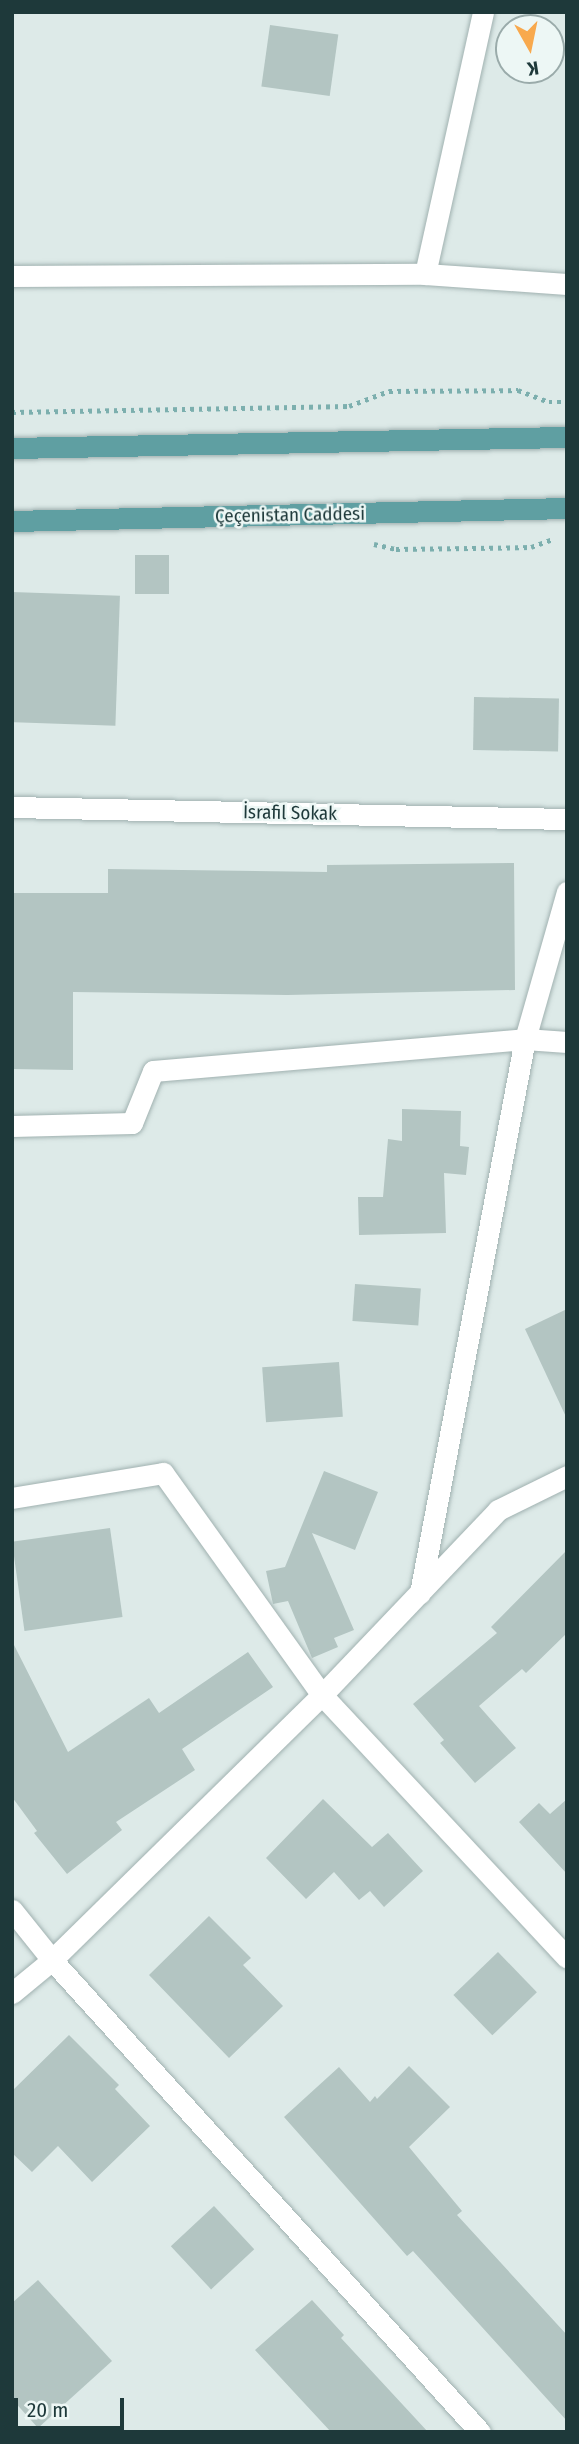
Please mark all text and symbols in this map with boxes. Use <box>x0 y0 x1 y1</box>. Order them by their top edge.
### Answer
north arrow <box>495 14 565 84</box>
text: K <box>526 56 540 80</box>
street label: Çeçenistan Caddesi <box>215 502 365 528</box>
street label: İsrafil Sokak <box>243 801 337 825</box>
scale bar <box>18 2384 128 2428</box>
text: 20 m <box>27 2397 68 2423</box>

